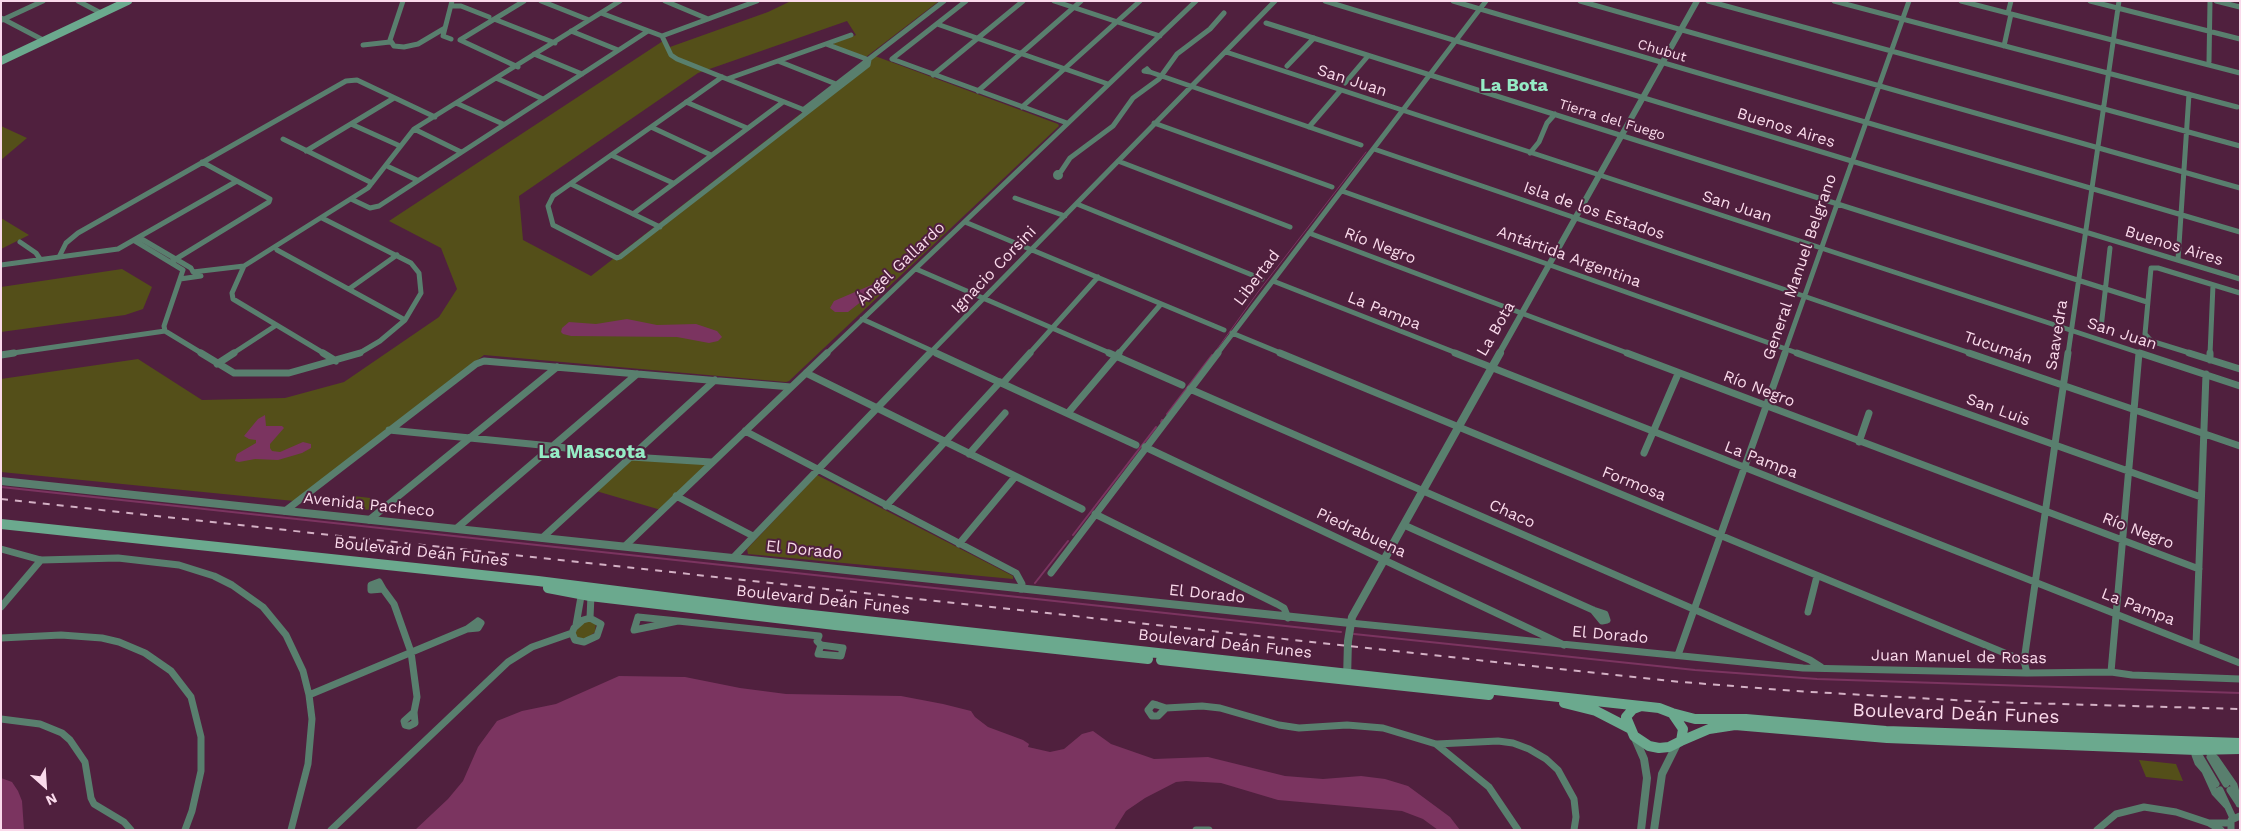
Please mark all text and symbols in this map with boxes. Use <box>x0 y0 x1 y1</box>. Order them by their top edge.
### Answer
street label: Chubut <box>1636 36 1688 66</box>
street label: San Juan <box>1315 61 1389 101</box>
district label: La Bota <box>1480 75 1548 97</box>
street label: Tierra del Fuego <box>1557 96 1667 144</box>
street label: Buenos Aires <box>1735 104 1837 152</box>
street label: General Manuel Belgrano <box>1759 171 1841 363</box>
street label: Isla de los Estados <box>1521 178 1667 244</box>
street label: San Juan <box>1700 187 1774 227</box>
street label: Ángel Gallardo <box>853 218 949 310</box>
street label: Ignacio Corsini <box>948 222 1040 318</box>
street label: Antártida Argentina <box>1494 222 1644 292</box>
street label: Buenos Aires <box>2123 222 2225 270</box>
street label: Río Negro <box>1342 224 1418 268</box>
street label: Libertad <box>1230 246 1284 310</box>
street label: La Pampa <box>1345 288 1423 334</box>
street label: La Bota <box>1473 298 1519 360</box>
street label: Saavedra <box>2042 298 2072 372</box>
street label: San Juan <box>2085 314 2159 354</box>
street label: Tucumán <box>1961 327 2035 369</box>
street label: Río Negro <box>1721 367 1797 411</box>
street label: San Luis <box>1963 390 2033 430</box>
street label: La Pampa <box>1722 437 1800 483</box>
district label: La Mascota <box>538 441 646 463</box>
street label: Formosa <box>1599 462 1669 506</box>
street label: Avenida Pacheco <box>302 489 436 521</box>
street label: Chaco <box>1486 495 1538 533</box>
street label: Piedrabuena <box>1313 504 1409 562</box>
street label: Río Negro <box>2100 509 2176 553</box>
street label: Boulevard Deán Funes <box>333 533 509 571</box>
street label: El Dorado <box>765 536 843 564</box>
street label: El Dorado <box>1168 580 1246 608</box>
street label: Boulevard Deán Funes <box>735 581 911 619</box>
street label: La Pampa <box>2099 584 2177 630</box>
street label: El Dorado <box>1571 622 1649 648</box>
street label: Boulevard Deán Funes <box>1137 625 1313 663</box>
street label: Juan Manuel de Rosas <box>1871 646 2047 668</box>
street label: Boulevard Deán Funes <box>1852 699 2060 729</box>
north arrow <box>20 761 70 811</box>
text: N <box>43 790 60 809</box>

